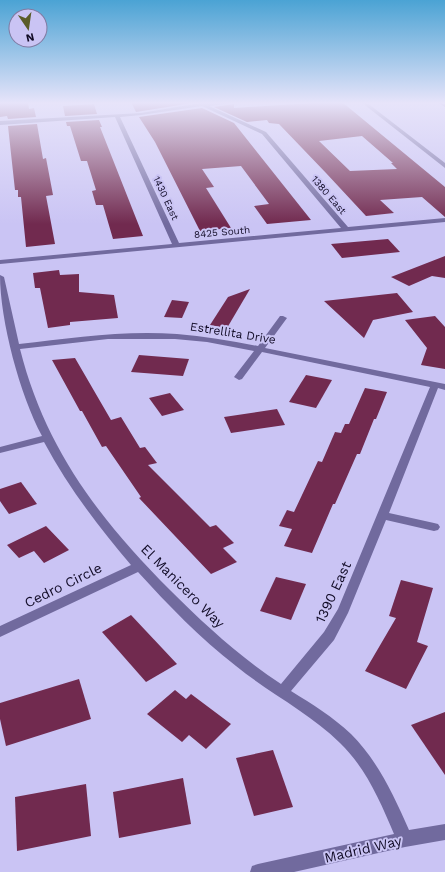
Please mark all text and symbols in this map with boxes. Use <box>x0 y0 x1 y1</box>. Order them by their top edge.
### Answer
north arrow <box>8 8 48 48</box>
text: N <box>25 30 36 45</box>
street label: 1430 East <box>151 174 181 222</box>
street label: 1380 East <box>309 174 349 217</box>
street label: 8425 South <box>193 224 251 240</box>
street label: Estrellita Drive <box>189 319 277 347</box>
street label: El Manicero Way <box>138 541 229 632</box>
street label: Cedro Circle <box>22 559 104 611</box>
street label: 1390 East <box>312 559 354 625</box>
street label: Madrid Way <box>323 832 404 866</box>

